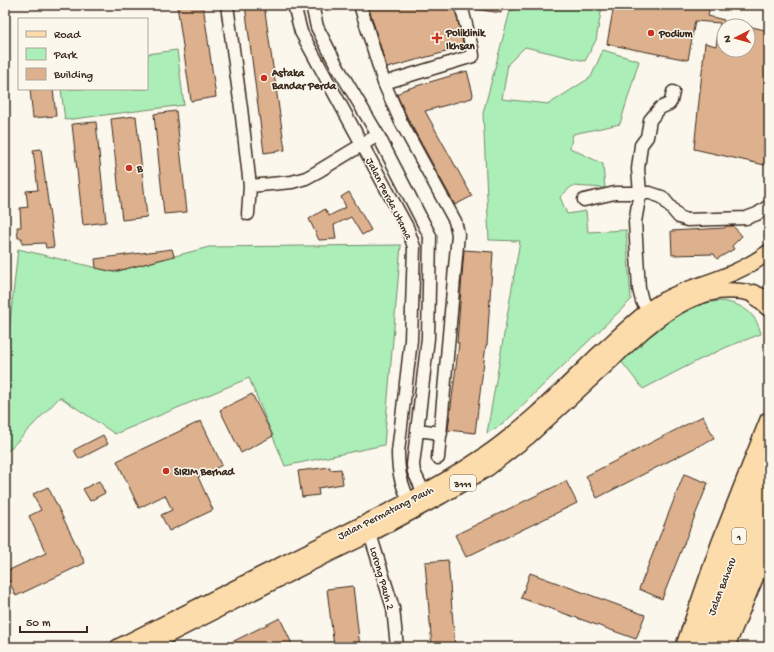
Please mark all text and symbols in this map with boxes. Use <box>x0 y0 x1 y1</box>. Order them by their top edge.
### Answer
legend <box>18 18 148 90</box>
north arrow <box>716 18 756 58</box>
place label: Poliklinik Ikhsan <box>445 28 487 53</box>
marker: Podium <box>646 28 656 38</box>
text: Road <box>54 29 81 43</box>
place label: Podium <box>658 29 693 41</box>
marker: Poliklinik Ikhsan <box>431 32 443 44</box>
text: N <box>722 35 734 43</box>
text: Park <box>53 49 79 63</box>
place label: Astaka Bandar Perda <box>271 67 337 93</box>
text: Building <box>53 69 93 83</box>
marker: Astaka Bandar Perda <box>259 73 269 83</box>
street label: Jalan Perda Utama <box>362 156 414 242</box>
marker: B <box>124 163 134 173</box>
place label: B <box>136 164 144 176</box>
marker: SIRIM Berhad <box>161 466 171 476</box>
place label: SIRIM Berhad <box>174 467 236 479</box>
road number: 3111 <box>450 475 476 491</box>
street label: Jalan Permatang Pauh <box>336 484 436 543</box>
road number: 1 <box>732 528 746 544</box>
street label: Lorong Pauh 2 <box>366 546 396 612</box>
street label: Jalan Baharu <box>706 556 739 617</box>
scale bar <box>20 608 87 634</box>
text: 50 m <box>26 617 51 631</box>

